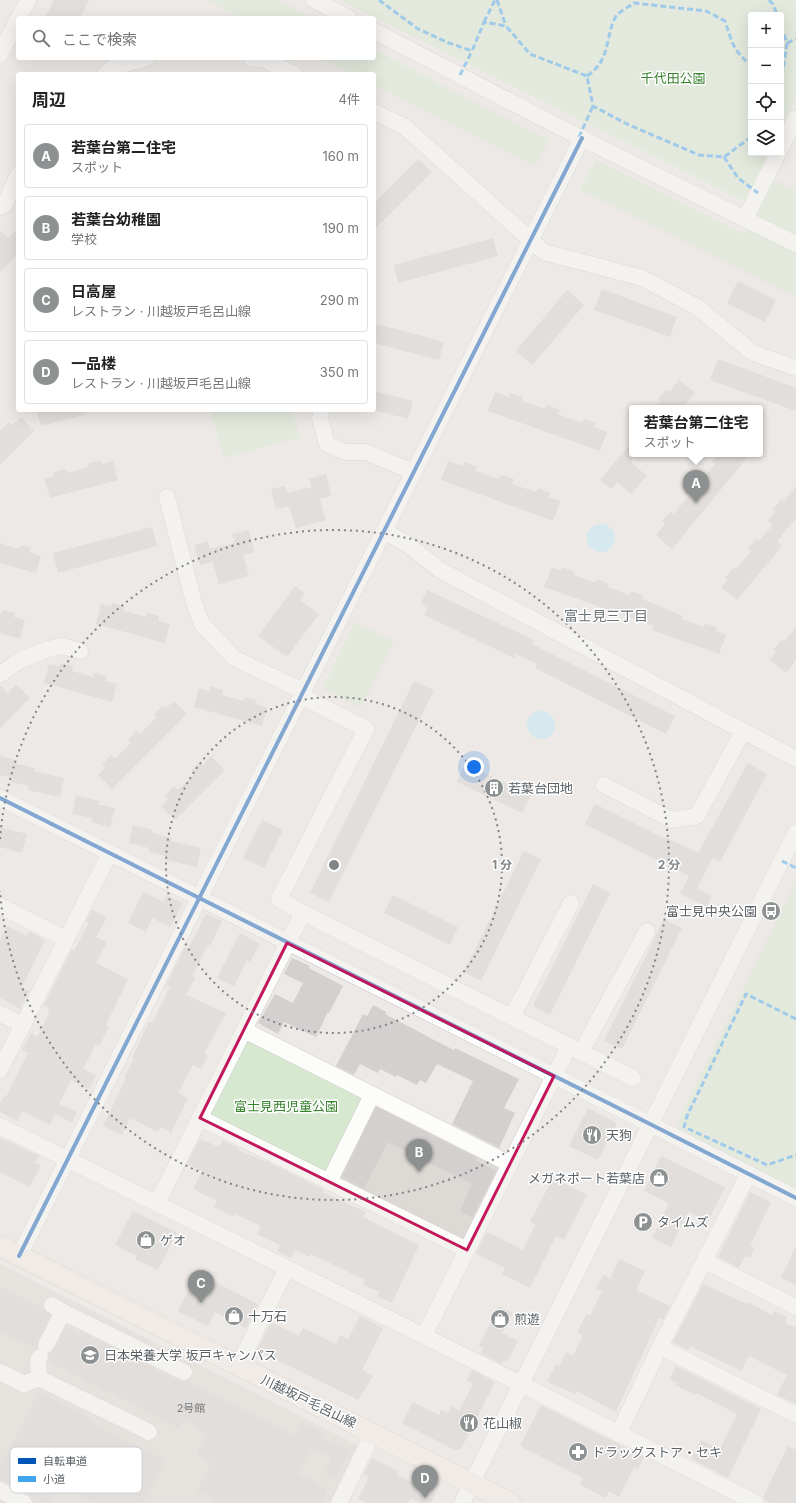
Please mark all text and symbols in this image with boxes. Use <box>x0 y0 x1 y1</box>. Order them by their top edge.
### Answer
map controls <box>748 12 784 156</box>
button: + <box>748 12 784 48</box>
search box <box>16 16 376 60</box>
icon: search <box>30 27 52 49</box>
text: ここで検索 <box>62 30 137 49</box>
button: − <box>748 48 784 84</box>
park label: 千代田公園 <box>640 70 706 86</box>
button: locate <box>748 84 784 120</box>
text: 周辺 <box>32 90 66 110</box>
text: 4件 <box>339 91 360 107</box>
button: layers <box>748 120 784 156</box>
text: 若葉台第二住宅 <box>71 138 176 157</box>
text: A <box>41 148 51 164</box>
text: 160 m <box>322 148 359 164</box>
text: スポット <box>71 159 123 175</box>
text: 若葉台幼稚園 <box>71 210 161 229</box>
text: B <box>42 220 50 236</box>
text: 190 m <box>322 220 359 236</box>
text: 学校 <box>71 231 97 247</box>
text: 日高屋 <box>71 282 116 301</box>
text: C <box>41 292 51 308</box>
text: 290 m <box>320 292 359 308</box>
text: レストラン · 川越坂戸毛呂山線 <box>71 303 251 319</box>
text: 一品楼 <box>71 354 116 373</box>
text: D <box>41 364 51 380</box>
text: 350 m <box>320 364 359 380</box>
text: レストラン · 川越坂戸毛呂山線 <box>71 375 251 391</box>
popup <box>629 405 763 457</box>
text: 若葉台第二住宅 <box>643 413 749 432</box>
text: スポット <box>643 434 696 450</box>
pin: A <box>683 470 709 503</box>
district label: 富士見三丁目 <box>564 607 648 624</box>
your location <box>464 757 484 777</box>
building icon: 若葉台団地 <box>483 777 505 799</box>
place label: 若葉台団地 <box>508 780 573 796</box>
text: 1 分 <box>492 857 512 872</box>
text: 2 分 <box>658 857 680 872</box>
centre of rings <box>327 858 341 872</box>
bus stop icon: 富士見中央公園 <box>760 900 782 922</box>
place label: 富士見中央公園 <box>666 903 757 919</box>
park label: 富士見西児童公園 <box>234 1098 338 1114</box>
restaurant icon: 天狗 <box>581 1124 603 1146</box>
place label: 天狗 <box>606 1127 632 1143</box>
pin: B <box>406 1139 432 1172</box>
shop icon: メガネポート若葉店 <box>648 1167 670 1189</box>
place label: メガネポート若葉店 <box>528 1170 645 1186</box>
parking icon: タイムズ <box>632 1211 654 1233</box>
place label: タイムズ <box>657 1214 709 1230</box>
shop icon: ゲオ <box>135 1229 157 1251</box>
place label: ゲオ <box>160 1232 186 1248</box>
pin: C <box>188 1270 214 1303</box>
shop icon: 十万石 <box>223 1305 245 1327</box>
place label: 十万石 <box>248 1308 287 1324</box>
shop icon: 煎遊 <box>489 1308 511 1330</box>
place label: 煎遊 <box>514 1311 540 1327</box>
school or university icon: 日本栄養大学 坂戸キャンパス <box>79 1344 101 1366</box>
place label: 日本栄養大学 坂戸キャンパス <box>104 1347 277 1363</box>
street label: 川越坂戸毛呂山線 <box>259 1371 359 1431</box>
house number: 2号館 <box>177 1401 205 1415</box>
restaurant icon: 花山椒 <box>458 1412 480 1434</box>
place label: 花山椒 <box>483 1415 522 1431</box>
pharmacy icon: ドラッグストア・セキ <box>567 1441 589 1463</box>
place label: ドラッグストア・セキ <box>592 1444 722 1460</box>
legend <box>10 1447 142 1493</box>
text: 自転車道 <box>43 1454 87 1468</box>
pin: D <box>412 1465 438 1498</box>
text: 小道 <box>43 1472 65 1486</box>

